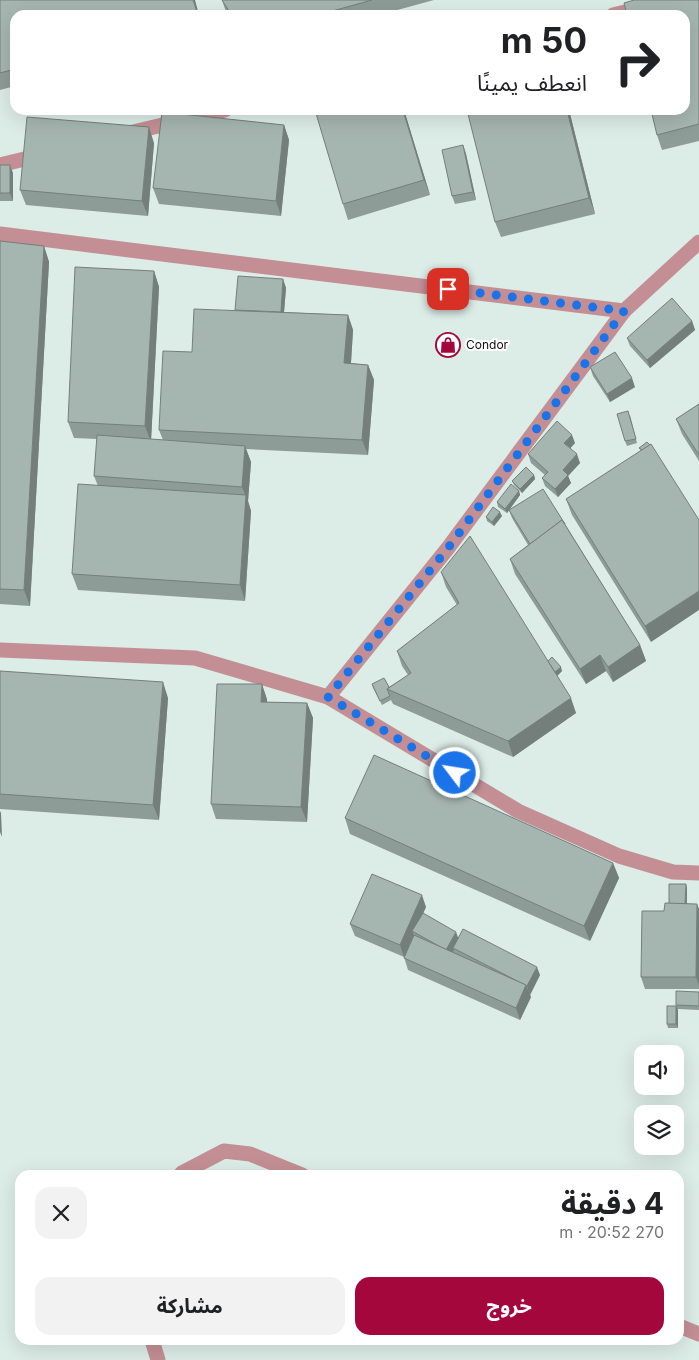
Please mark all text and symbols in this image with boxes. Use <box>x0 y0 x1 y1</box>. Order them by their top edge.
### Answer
text: 50 m <box>501 19 587 61</box>
icon: right <box>605 30 670 95</box>
text: انعطف يمينًا <box>477 70 587 96</box>
pin <box>427 268 469 310</box>
icon: arrive <box>434 275 462 303</box>
shop icon: Condor <box>435 332 461 358</box>
place label: Condor <box>466 337 509 352</box>
position arrow <box>428 746 480 798</box>
map controls <box>634 1045 684 1155</box>
button: sound <box>634 1045 684 1095</box>
button: layers <box>634 1105 684 1155</box>
text: 4 دقيقة <box>561 1185 664 1221</box>
button: close <box>35 1187 87 1239</box>
text: 270 m · 20:52 <box>559 1222 664 1242</box>
button: مشاركة <box>35 1277 345 1335</box>
button: خروج <box>355 1277 664 1335</box>

